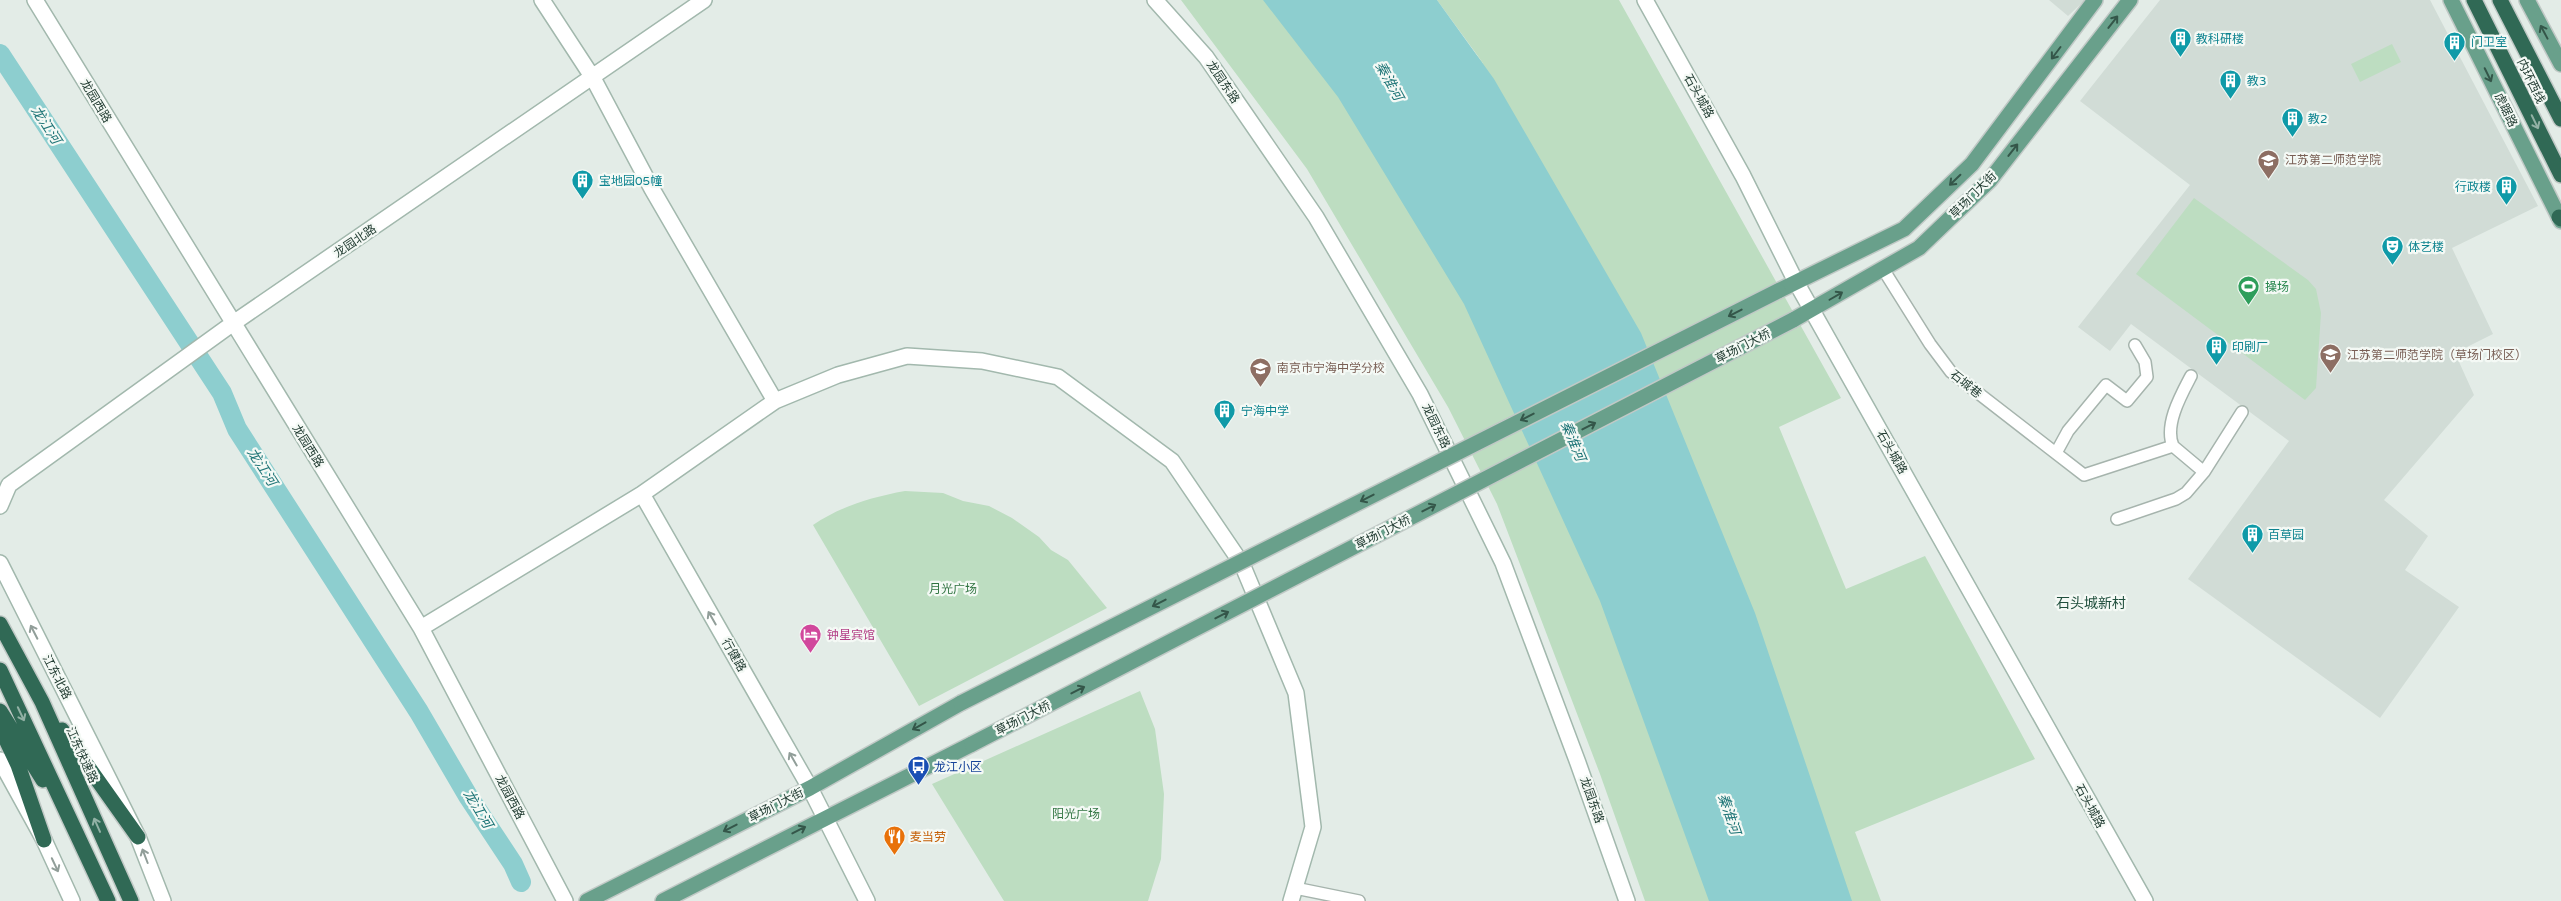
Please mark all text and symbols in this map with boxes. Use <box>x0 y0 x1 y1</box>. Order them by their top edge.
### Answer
one-way arrow <box>2107 15 2118 28</box>
one-way arrow <box>2539 25 2548 40</box>
building icon: 教科研楼 <box>2168 27 2192 58</box>
building icon: 门卫室 <box>2443 30 2467 61</box>
place label: 教科研楼 <box>2196 32 2244 46</box>
place label: 门卫室 <box>2471 35 2507 49</box>
one-way arrow <box>2051 46 2061 60</box>
street label: 内环西线 <box>2514 56 2548 106</box>
street label: 龙园东路 <box>1204 58 1242 106</box>
water label: 秦淮河 <box>1371 59 1408 106</box>
one-way arrow <box>2484 67 2493 82</box>
building icon: 教3 <box>2219 69 2243 100</box>
street label: 石头城路 <box>1681 72 1717 120</box>
place label: 教3 <box>2247 74 2267 88</box>
street label: 龙园西路 <box>78 77 114 125</box>
street label: 虎踞路 <box>2492 91 2520 129</box>
water label: 龙江河 <box>27 103 66 150</box>
building icon: 教2 <box>2280 107 2304 138</box>
place label: 教2 <box>2308 112 2328 126</box>
one-way arrow <box>2531 114 2540 129</box>
one-way arrow <box>2008 143 2018 157</box>
school or university icon: 江苏第二师范学院 <box>2257 148 2281 179</box>
place label: 江苏第二师范学院 <box>2285 153 2381 167</box>
building icon: 宝地园05幢 <box>571 169 595 200</box>
street label: 草场门大街 <box>1947 169 1999 221</box>
place label: 宝地园05幢 <box>599 174 662 188</box>
one-way arrow <box>1948 174 1961 186</box>
building icon: 行政楼 <box>2495 175 2519 206</box>
place label: 行政楼 <box>2455 180 2491 194</box>
street label: 龙园北路 <box>331 222 379 260</box>
theatre icon: 体艺楼 <box>2380 235 2404 266</box>
place label: 体艺楼 <box>2408 240 2444 254</box>
sports icon: 操场 <box>2237 275 2261 306</box>
place label: 操场 <box>2265 280 2289 294</box>
one-way arrow <box>1828 291 1842 301</box>
one-way arrow <box>1728 309 1743 318</box>
street label: 草场门大桥 <box>1713 326 1773 366</box>
building icon: 印刷厂 <box>2204 335 2228 366</box>
place label: 印刷厂 <box>2232 340 2268 354</box>
school or university icon: 江苏第二师范学院（草场门校区） <box>2319 343 2343 374</box>
place label: 江苏第二师范学院（草场门校区） <box>2347 348 2527 362</box>
school or university icon: 南京市宁海中学分校 <box>1249 356 1273 387</box>
place label: 南京市宁海中学分校 <box>1277 361 1385 375</box>
street label: 石城巷 <box>1948 367 1984 401</box>
building icon: 宁海中学 <box>1213 399 1237 430</box>
street label: 龙园东路 <box>1419 401 1453 451</box>
place label: 宁海中学 <box>1241 404 1289 418</box>
one-way arrow <box>1520 413 1535 423</box>
water label: 秦淮河 <box>1557 418 1590 466</box>
one-way arrow <box>1581 421 1596 431</box>
street label: 龙园西路 <box>289 422 327 470</box>
street label: 石头城路 <box>1874 428 1910 476</box>
water label: 龙江河 <box>243 445 282 492</box>
one-way arrow <box>1359 494 1374 504</box>
one-way arrow <box>1421 503 1436 512</box>
street label: 草场门大桥 <box>1353 512 1413 552</box>
building icon: 百草园 <box>2240 523 2264 554</box>
place label: 百草园 <box>2268 528 2304 542</box>
park label: 月光广场 <box>929 582 977 596</box>
district label: 石头城新村 <box>2056 595 2126 612</box>
one-way arrow <box>1152 599 1167 608</box>
one-way arrow <box>1214 610 1229 619</box>
one-way arrow <box>707 611 717 625</box>
hotel icon: 钟星宾馆 <box>799 623 823 654</box>
one-way arrow <box>29 624 39 639</box>
place label: 钟星宾馆 <box>827 628 875 642</box>
street label: 行健路 <box>719 636 749 674</box>
street label: 江东北路 <box>40 652 74 702</box>
one-way arrow <box>1070 685 1085 694</box>
street label: 草场门大桥 <box>993 698 1053 738</box>
one-way arrow <box>17 706 26 721</box>
one-way arrow <box>912 722 927 732</box>
street label: 江东快速路 <box>63 725 101 785</box>
one-way arrow <box>788 751 798 766</box>
bus stop icon: 龙江小区 <box>906 755 930 786</box>
place label: 龙江小区 <box>934 760 982 774</box>
street label: 龙园西路 <box>493 773 527 821</box>
street label: 龙园东路 <box>1577 775 1607 825</box>
street label: 石头城路 <box>2072 782 2108 830</box>
street label: 草场门大街 <box>746 785 806 825</box>
water label: 龙江河 <box>460 787 498 834</box>
water label: 秦淮河 <box>1714 791 1745 839</box>
park label: 阳光广场 <box>1052 807 1100 821</box>
one-way arrow <box>92 817 102 832</box>
one-way arrow <box>722 823 737 833</box>
one-way arrow <box>791 825 806 834</box>
restaurant icon: 麦当劳 <box>882 825 906 856</box>
place label: 麦当劳 <box>910 830 946 844</box>
one-way arrow <box>140 848 149 864</box>
one-way arrow <box>51 857 61 872</box>

